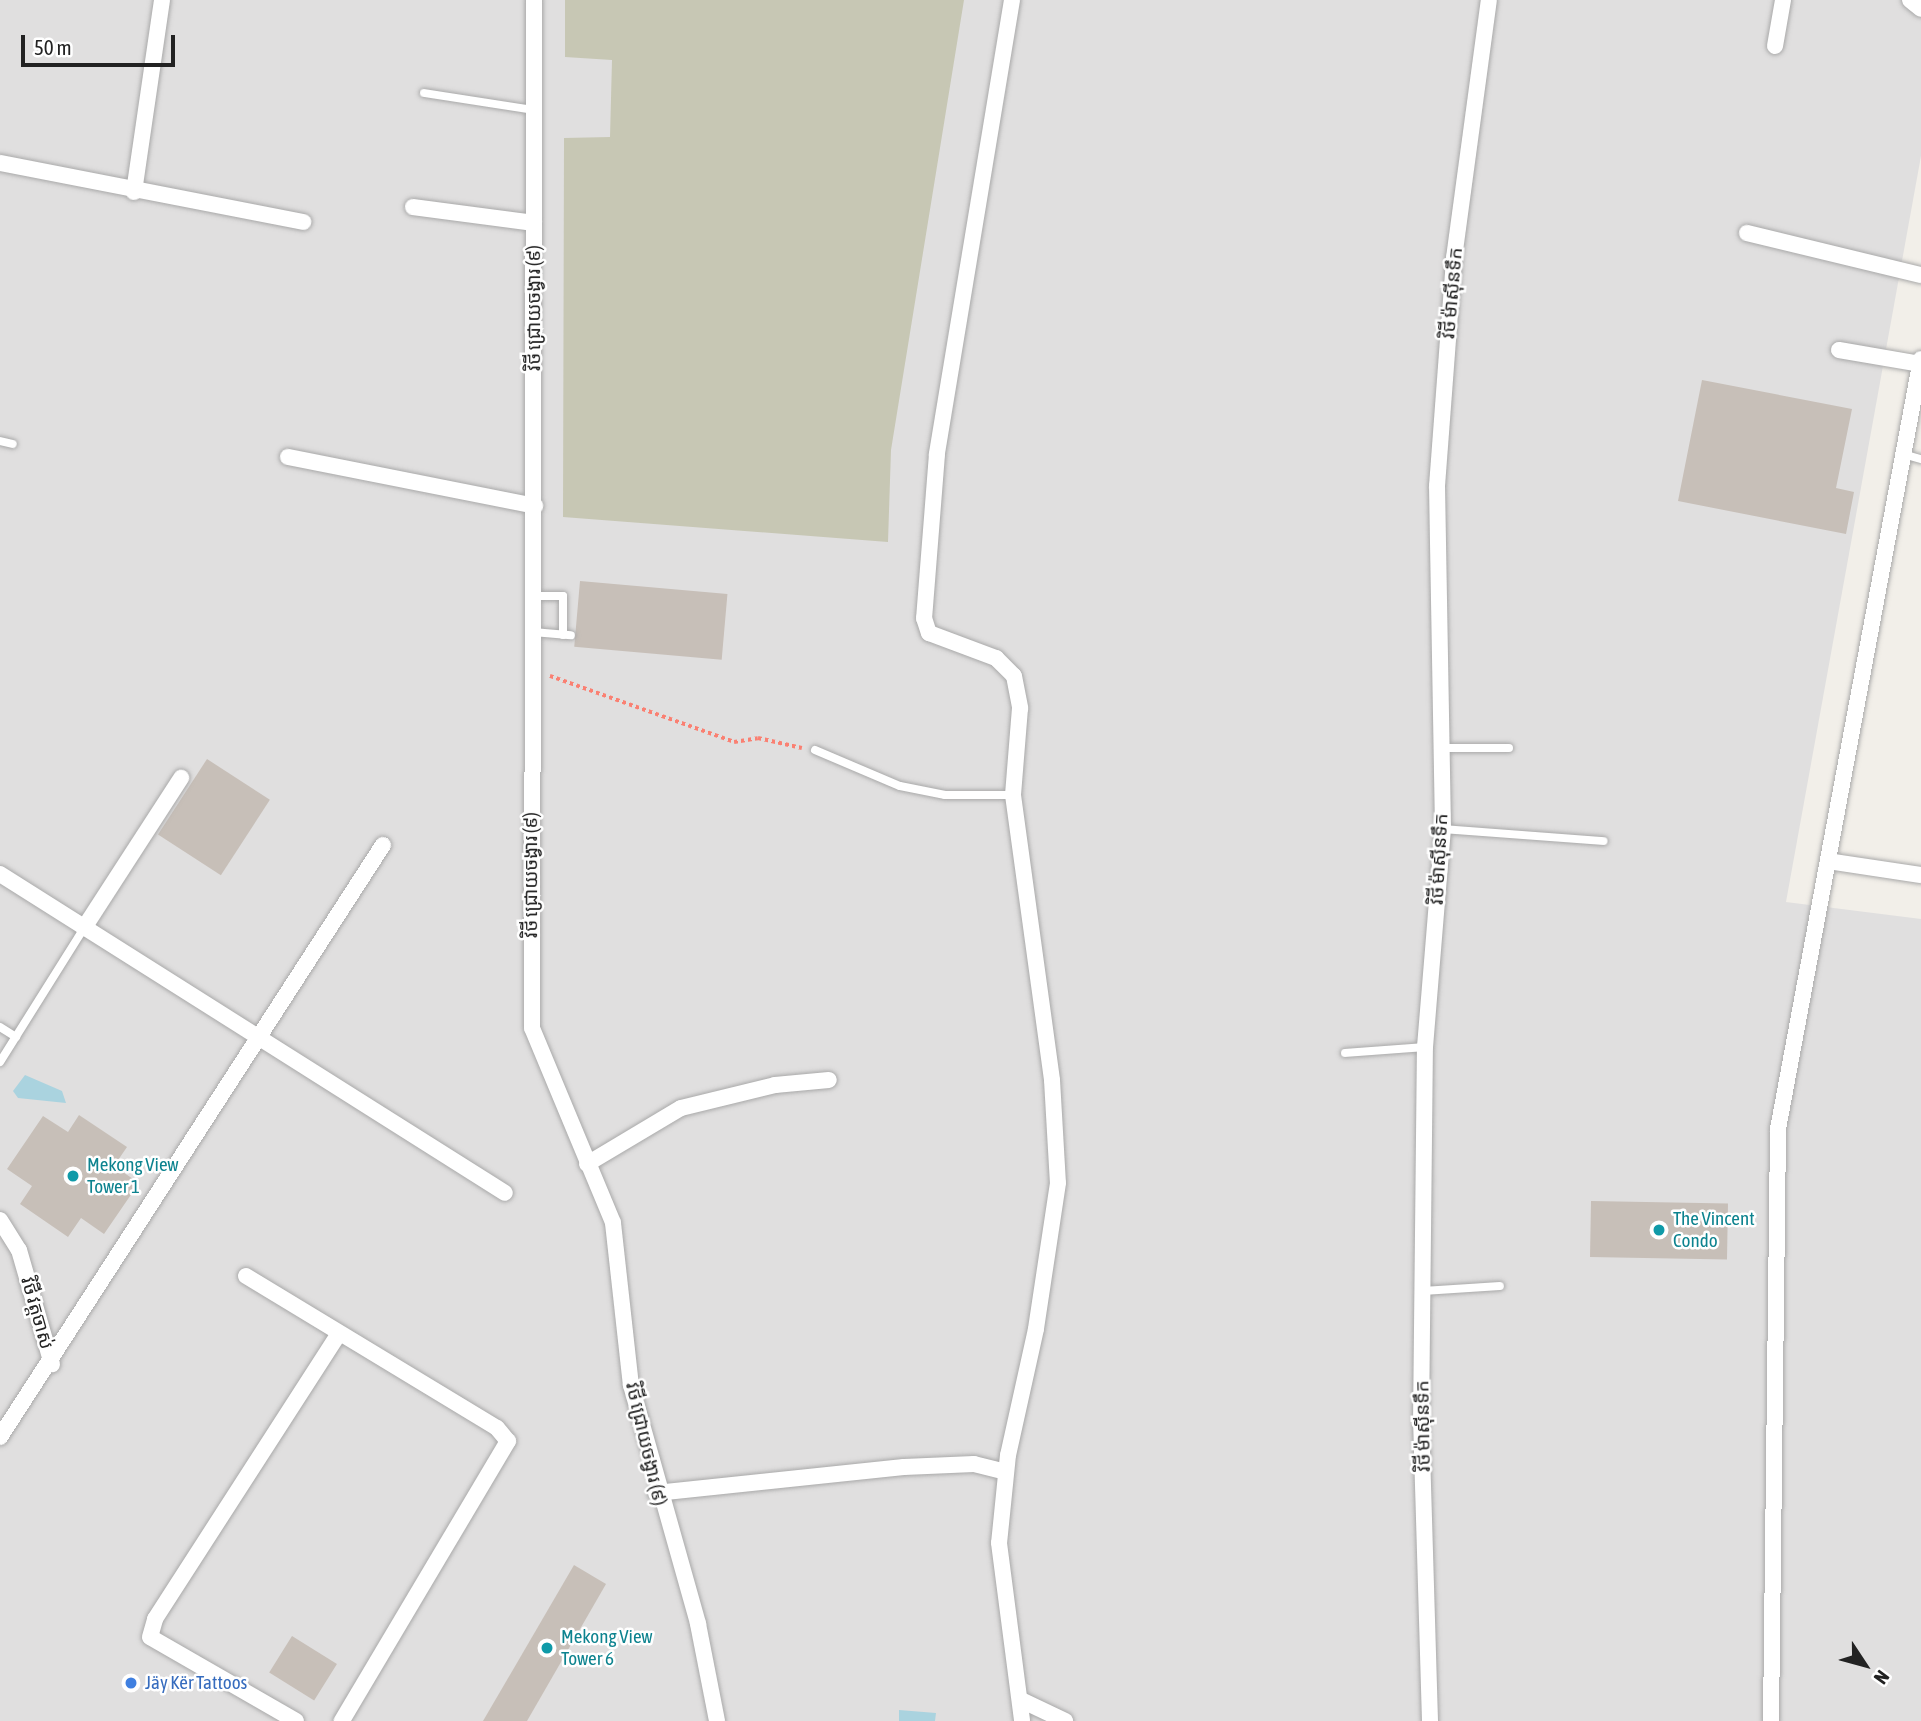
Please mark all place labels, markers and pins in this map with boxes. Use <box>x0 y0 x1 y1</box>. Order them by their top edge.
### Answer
place label: Mekong View Tower 1 <box>87 1154 179 1198</box>
marker: Mekong View Tower 1 <box>65 1168 81 1184</box>
place label: The Vincent Condo <box>1673 1208 1755 1252</box>
marker: The Vincent Condo <box>1651 1222 1667 1238</box>
place label: Mekong View Tower 6 <box>561 1626 653 1670</box>
marker: Mekong View Tower 6 <box>539 1640 555 1656</box>
place label: Jäy Kër Tattoos <box>145 1672 247 1694</box>
marker: Jäy Kër Tattoos <box>123 1675 139 1691</box>

